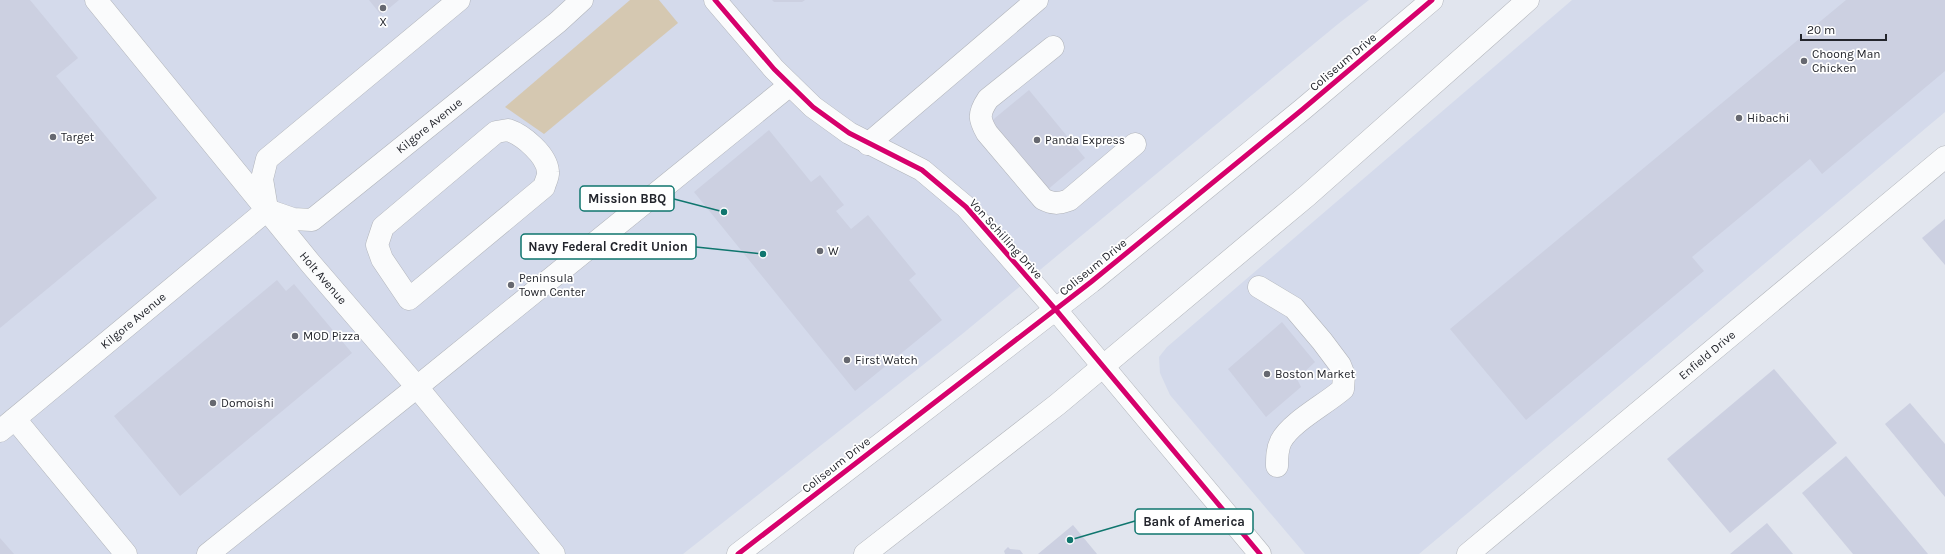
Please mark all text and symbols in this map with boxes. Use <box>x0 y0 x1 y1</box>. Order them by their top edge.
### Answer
marker: X <box>378 3 388 13</box>
place label: X <box>379 15 387 29</box>
scale bar <box>1801 16 1886 42</box>
text: 20 m <box>1807 23 1835 37</box>
street label: Coliseum Drive <box>1307 30 1379 94</box>
place label: Choong Man Chicken <box>1812 47 1881 75</box>
marker: Choong Man Chicken <box>1799 56 1809 66</box>
street label: Kilgore Avenue <box>393 95 465 156</box>
place label: Hibachi <box>1747 111 1789 125</box>
marker: Hibachi <box>1734 113 1744 123</box>
place label: Target <box>61 130 95 144</box>
marker: Target <box>48 132 58 142</box>
place label: Panda Express <box>1045 133 1125 147</box>
marker: Panda Express <box>1032 135 1042 145</box>
callout: Mission BBQ <box>580 186 674 211</box>
text: Mission BBQ <box>588 191 666 206</box>
street label: Von Schilling Drive <box>967 196 1045 282</box>
callout: Navy Federal Credit Union <box>521 234 696 259</box>
street label: Coliseum Drive <box>1056 236 1130 298</box>
text: Navy Federal Credit Union <box>528 239 688 254</box>
place label: W <box>828 244 839 258</box>
marker: W <box>815 246 825 256</box>
street label: Holt Avenue <box>297 249 350 307</box>
place label: Peninsula Town Center <box>519 271 586 299</box>
marker: Peninsula Town Center <box>506 280 516 290</box>
street label: Kilgore Avenue <box>98 290 169 352</box>
street label: Enfield Drive <box>1676 328 1738 383</box>
place label: MOD Pizza <box>303 329 360 343</box>
marker: MOD Pizza <box>290 331 300 341</box>
place label: First Watch <box>855 353 918 367</box>
marker: First Watch <box>842 355 852 365</box>
place label: Boston Market <box>1275 367 1356 381</box>
marker: Boston Market <box>1262 369 1272 379</box>
place label: Domoishi <box>221 396 274 410</box>
marker: Domoishi <box>208 398 218 408</box>
street label: Coliseum Drive <box>799 434 873 496</box>
callout: Bank of America <box>1135 509 1253 534</box>
text: Bank of America <box>1143 514 1245 529</box>

